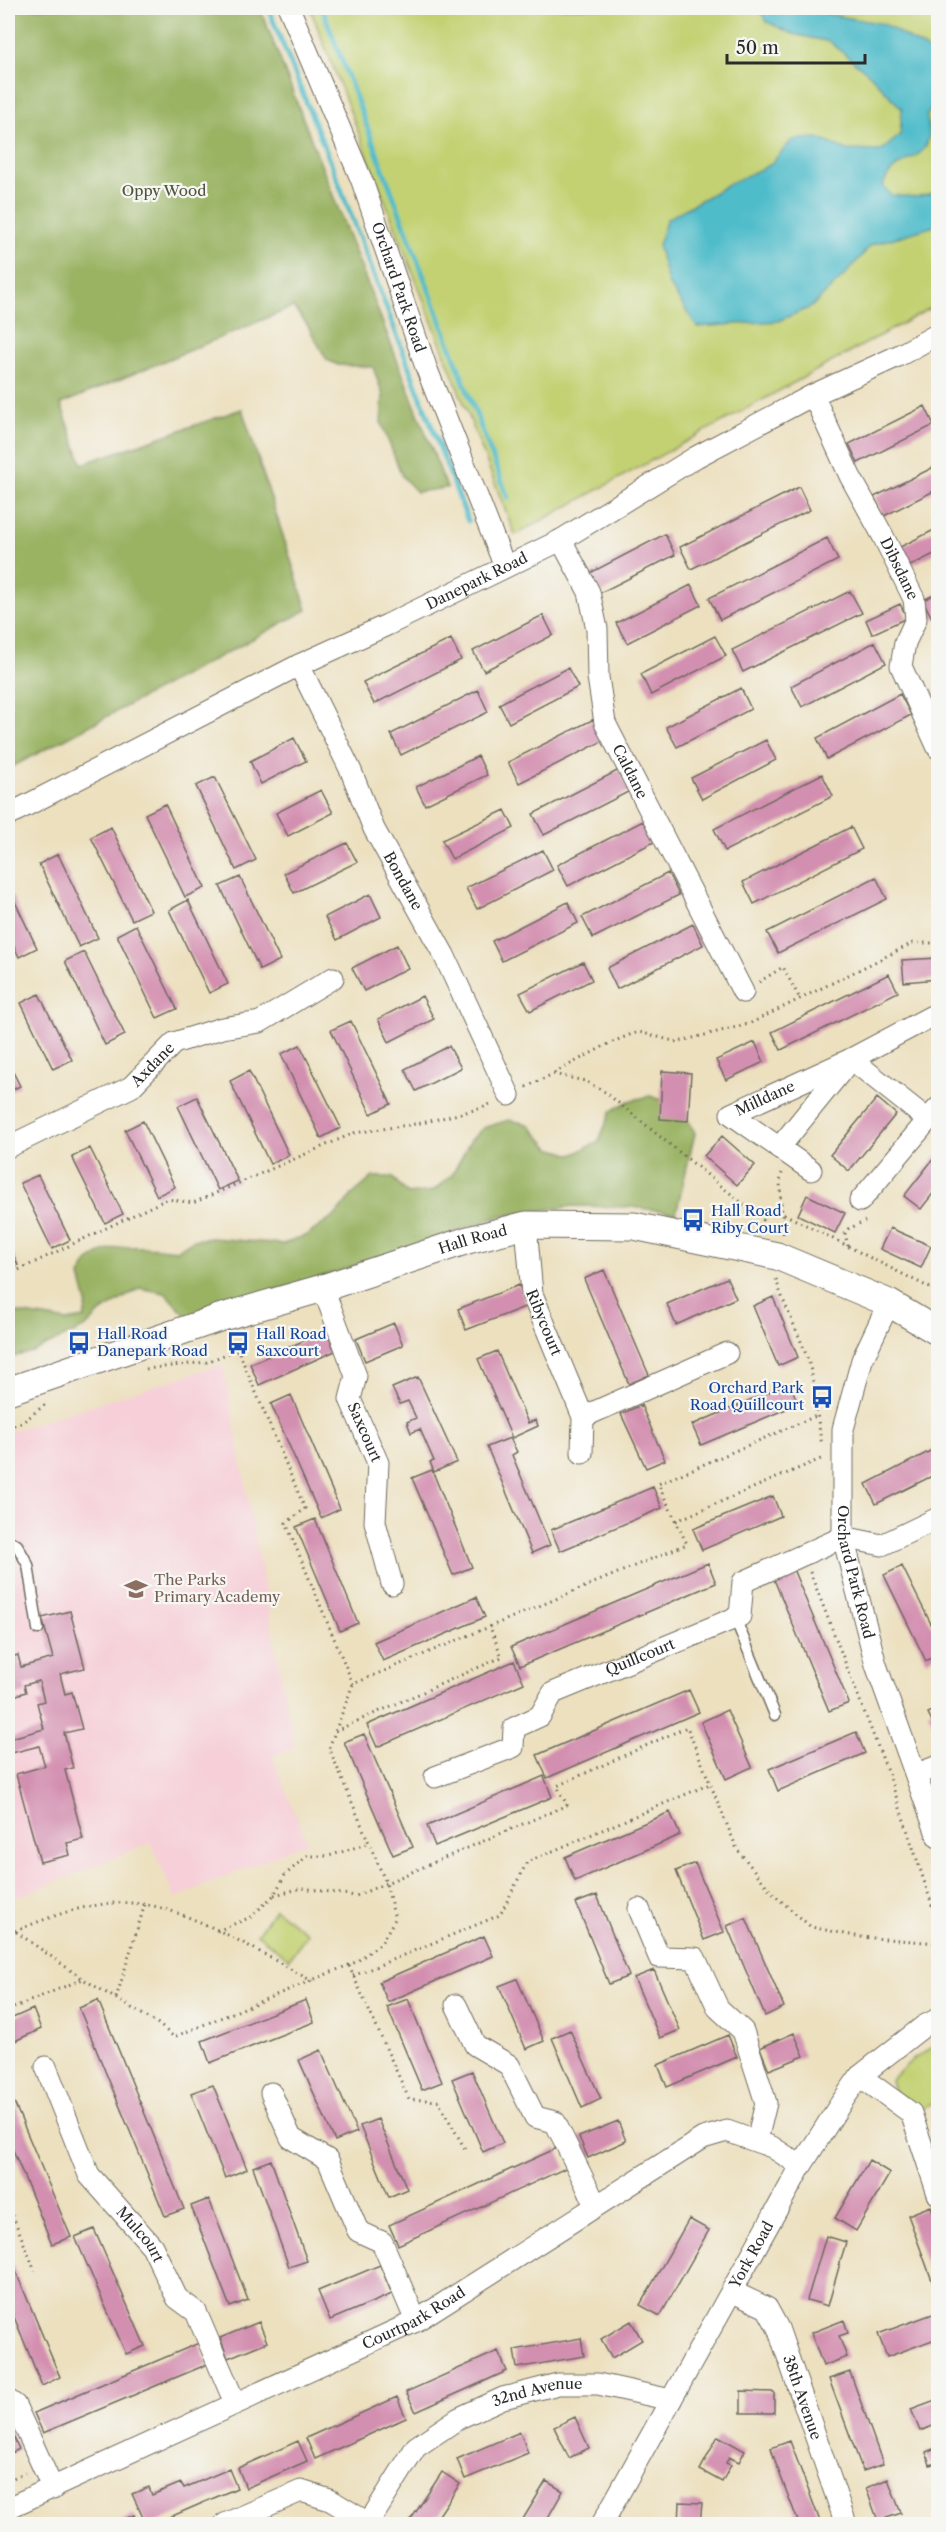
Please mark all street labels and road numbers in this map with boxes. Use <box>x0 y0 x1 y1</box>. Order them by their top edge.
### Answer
street label: Orchard Park Road <box>368 219 430 355</box>
street label: Dibsdane <box>876 534 923 603</box>
street label: Danepark Road <box>423 548 531 614</box>
street label: Caldane <box>608 741 652 802</box>
street label: Bondane <box>380 848 427 913</box>
street label: Axdane <box>126 1038 178 1091</box>
street label: Milldane <box>732 1076 798 1120</box>
street label: Hall Road <box>436 1220 509 1258</box>
street label: Ribycourt <box>522 1286 567 1359</box>
street label: Saxcourt <box>344 1399 387 1465</box>
street label: Orchard Park Road <box>834 1505 879 1641</box>
street label: Quillcourt <box>603 1634 678 1679</box>
street label: Mulcourt <box>112 2202 169 2266</box>
street label: York Road <box>724 2218 777 2292</box>
street label: Courtpark Road <box>359 2282 468 2353</box>
street label: 38th Avenue <box>779 2352 826 2442</box>
street label: 32nd Avenue <box>489 2374 582 2411</box>

